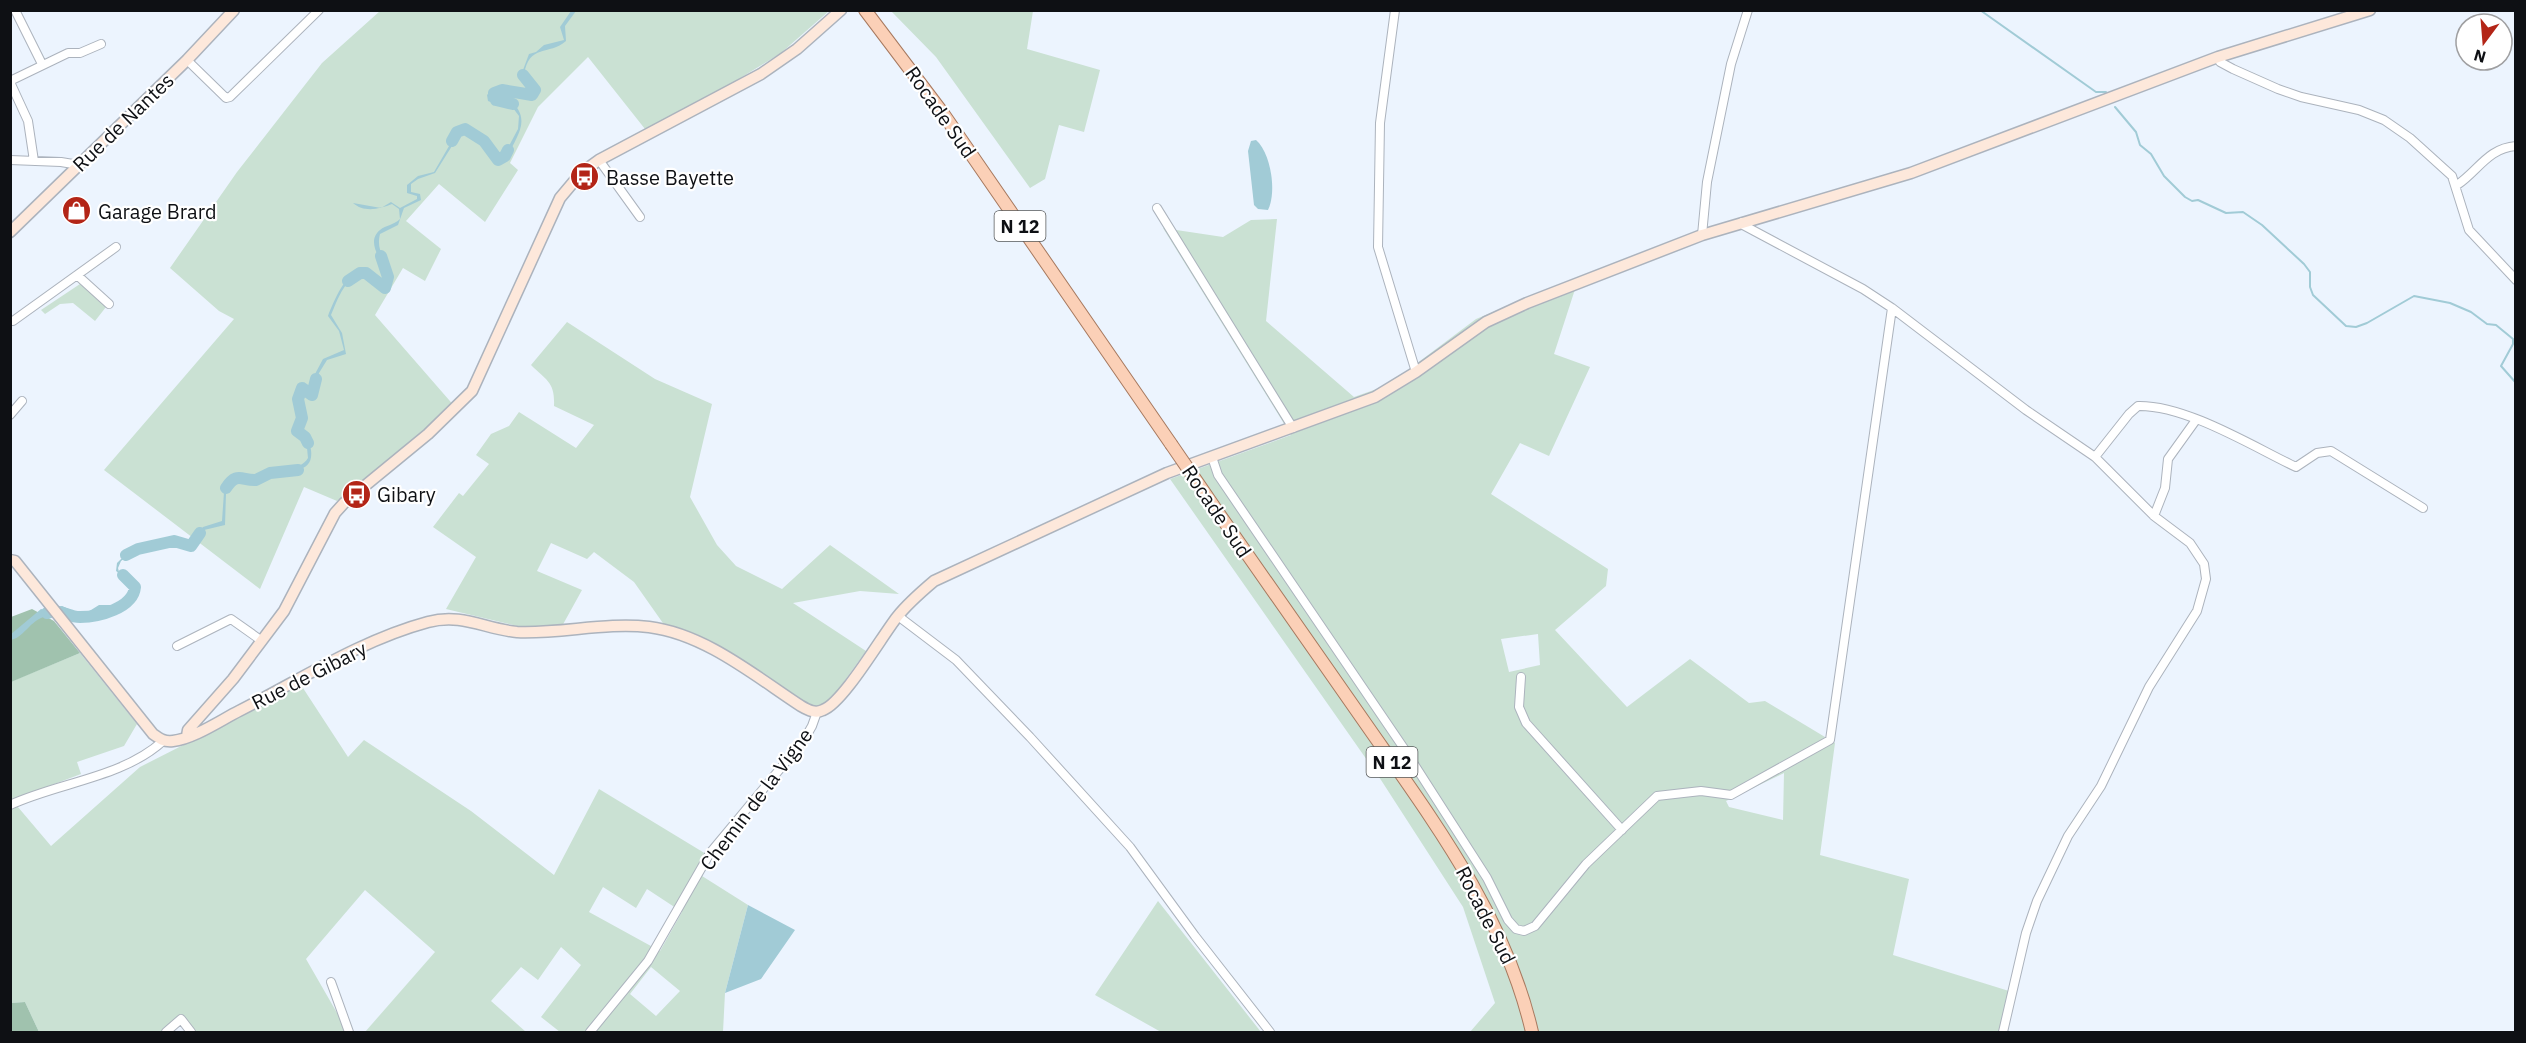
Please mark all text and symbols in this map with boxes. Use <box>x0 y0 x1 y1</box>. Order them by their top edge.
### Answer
north arrow <box>2454 12 2514 72</box>
text: N <box>2472 45 2488 68</box>
street label: Rocade Sud <box>899 61 983 163</box>
street label: Rue de Nantes <box>67 67 179 177</box>
bus stop icon: Basse Bayette <box>569 161 601 193</box>
place label: Basse Bayette <box>606 164 734 191</box>
shop icon: Garage Brard <box>61 195 93 227</box>
place label: Garage Brard <box>98 198 216 225</box>
road number: N 12 <box>994 211 1046 241</box>
street label: Rocade Sud <box>1176 459 1258 563</box>
bus stop icon: Gibary <box>340 478 372 510</box>
place label: Gibary <box>377 481 436 508</box>
street label: Rue de Gibary <box>247 634 371 716</box>
street label: Chemin de la Vigne <box>694 722 818 876</box>
road number: N 12 <box>1366 747 1418 777</box>
street label: Rocade Sud <box>1450 862 1522 968</box>

